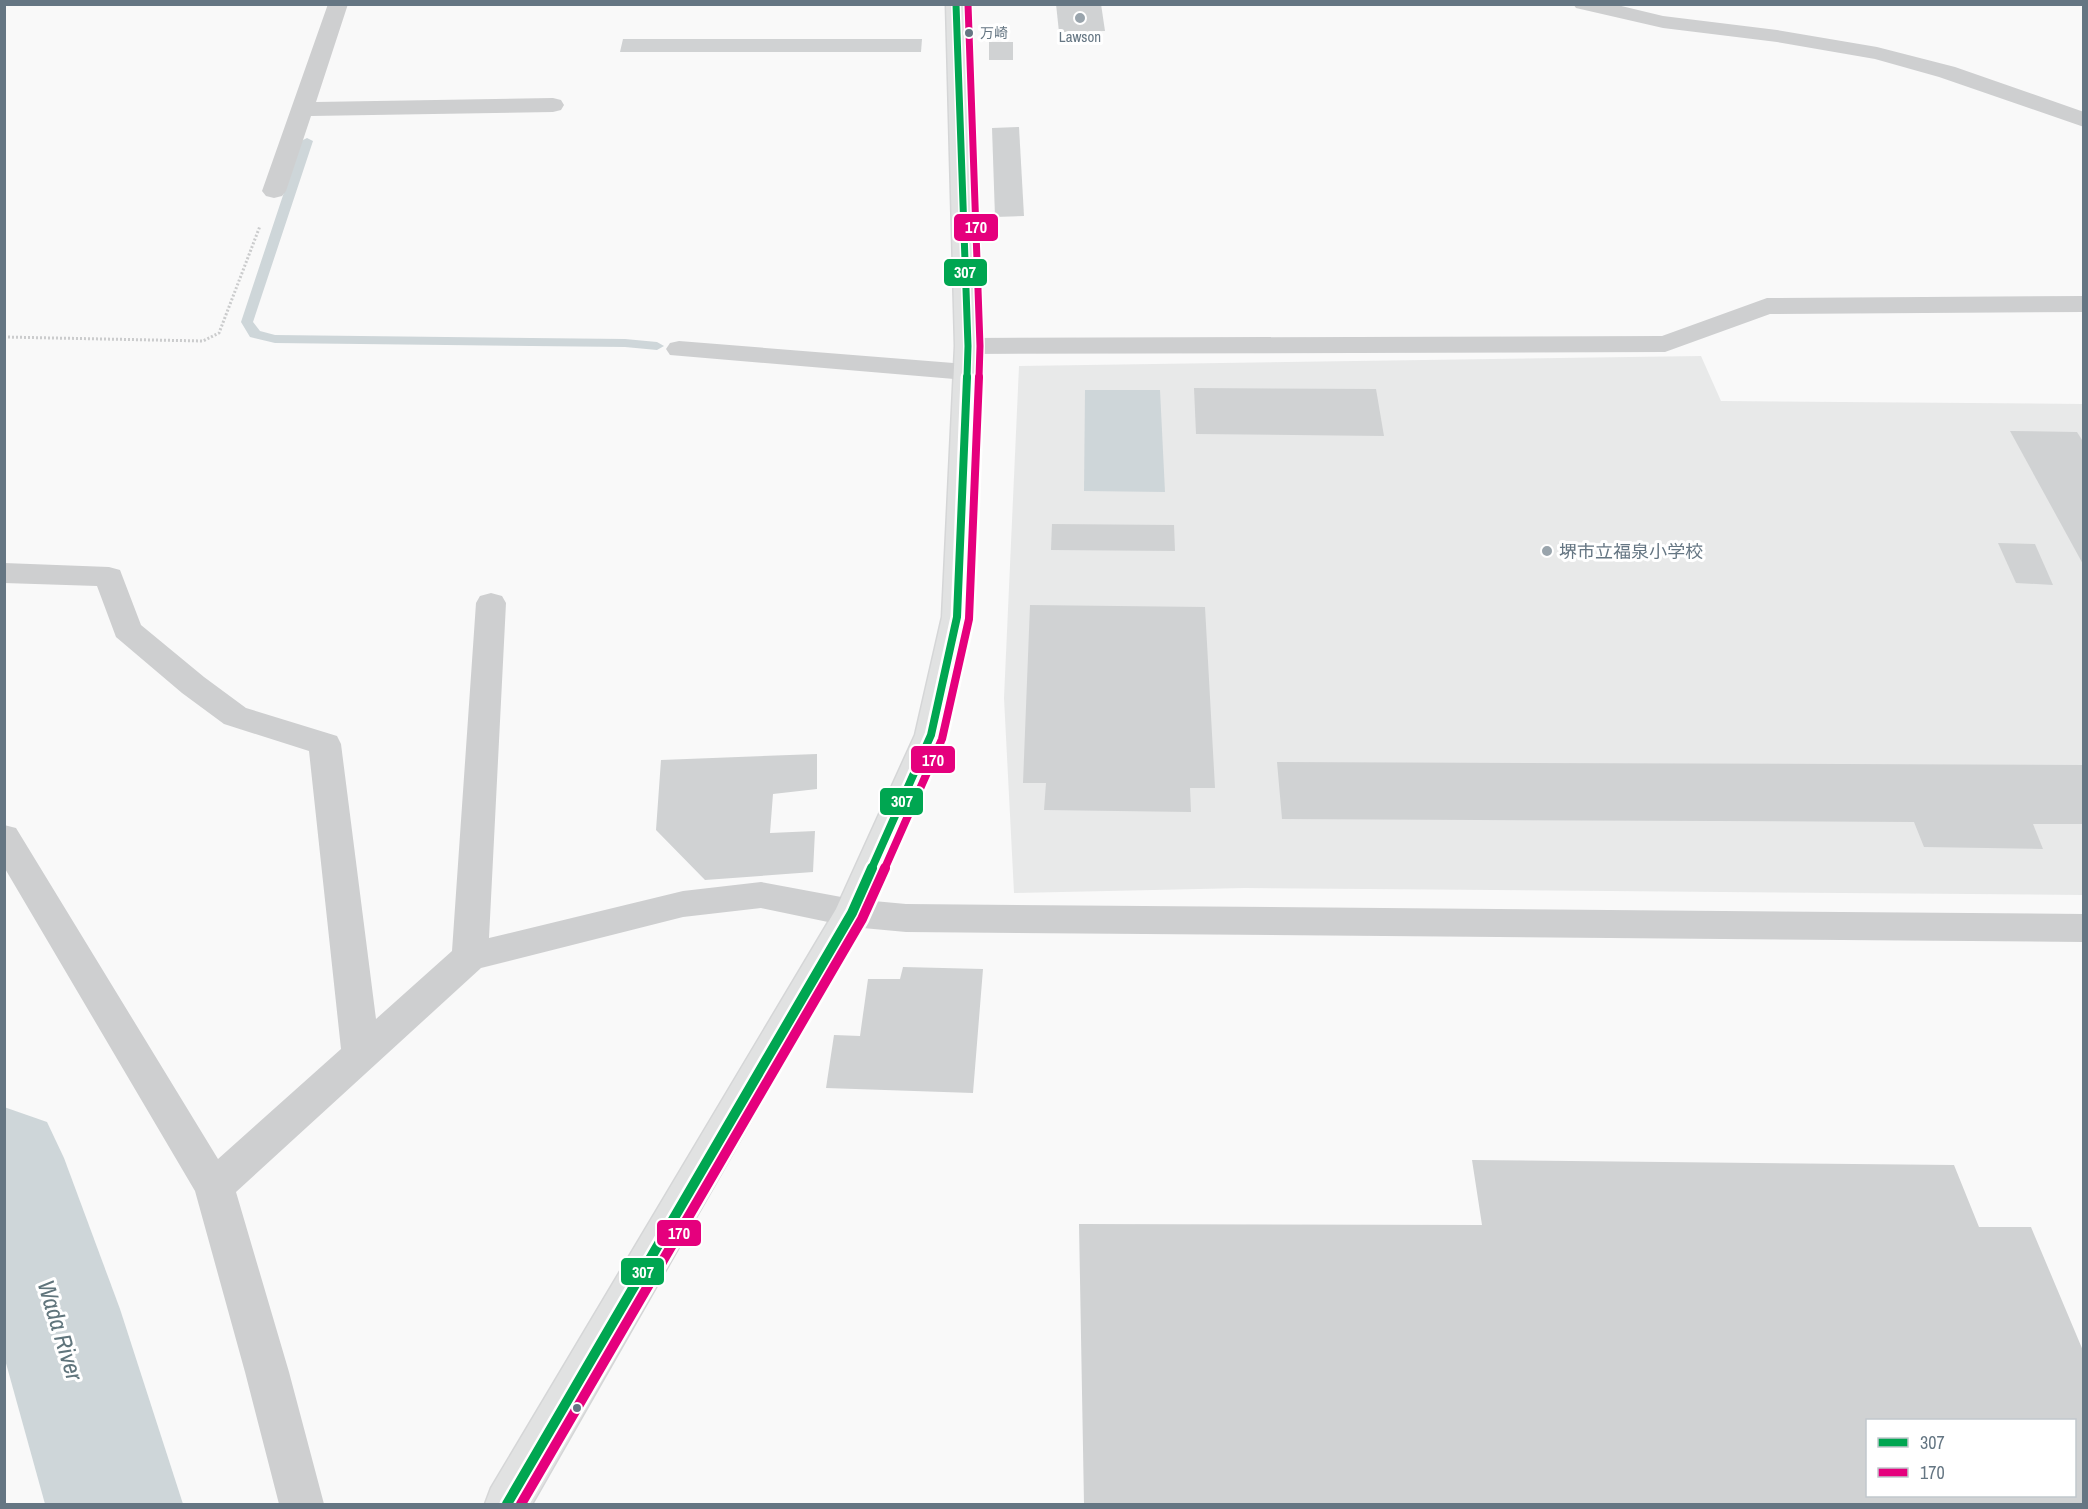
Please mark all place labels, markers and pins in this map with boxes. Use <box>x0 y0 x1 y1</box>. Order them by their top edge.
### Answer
marker: Lawson <box>1073 11 1087 25</box>
place label: 万崎 <box>980 24 1008 42</box>
place label: Lawson <box>1059 26 1101 47</box>
marker: 万崎 <box>963 27 975 39</box>
place label: 堺市立福泉小学校 <box>1559 539 1703 564</box>
marker: 堺市立福泉小学校 <box>1540 544 1554 558</box>
unlabelled marker <box>571 1402 583 1414</box>

